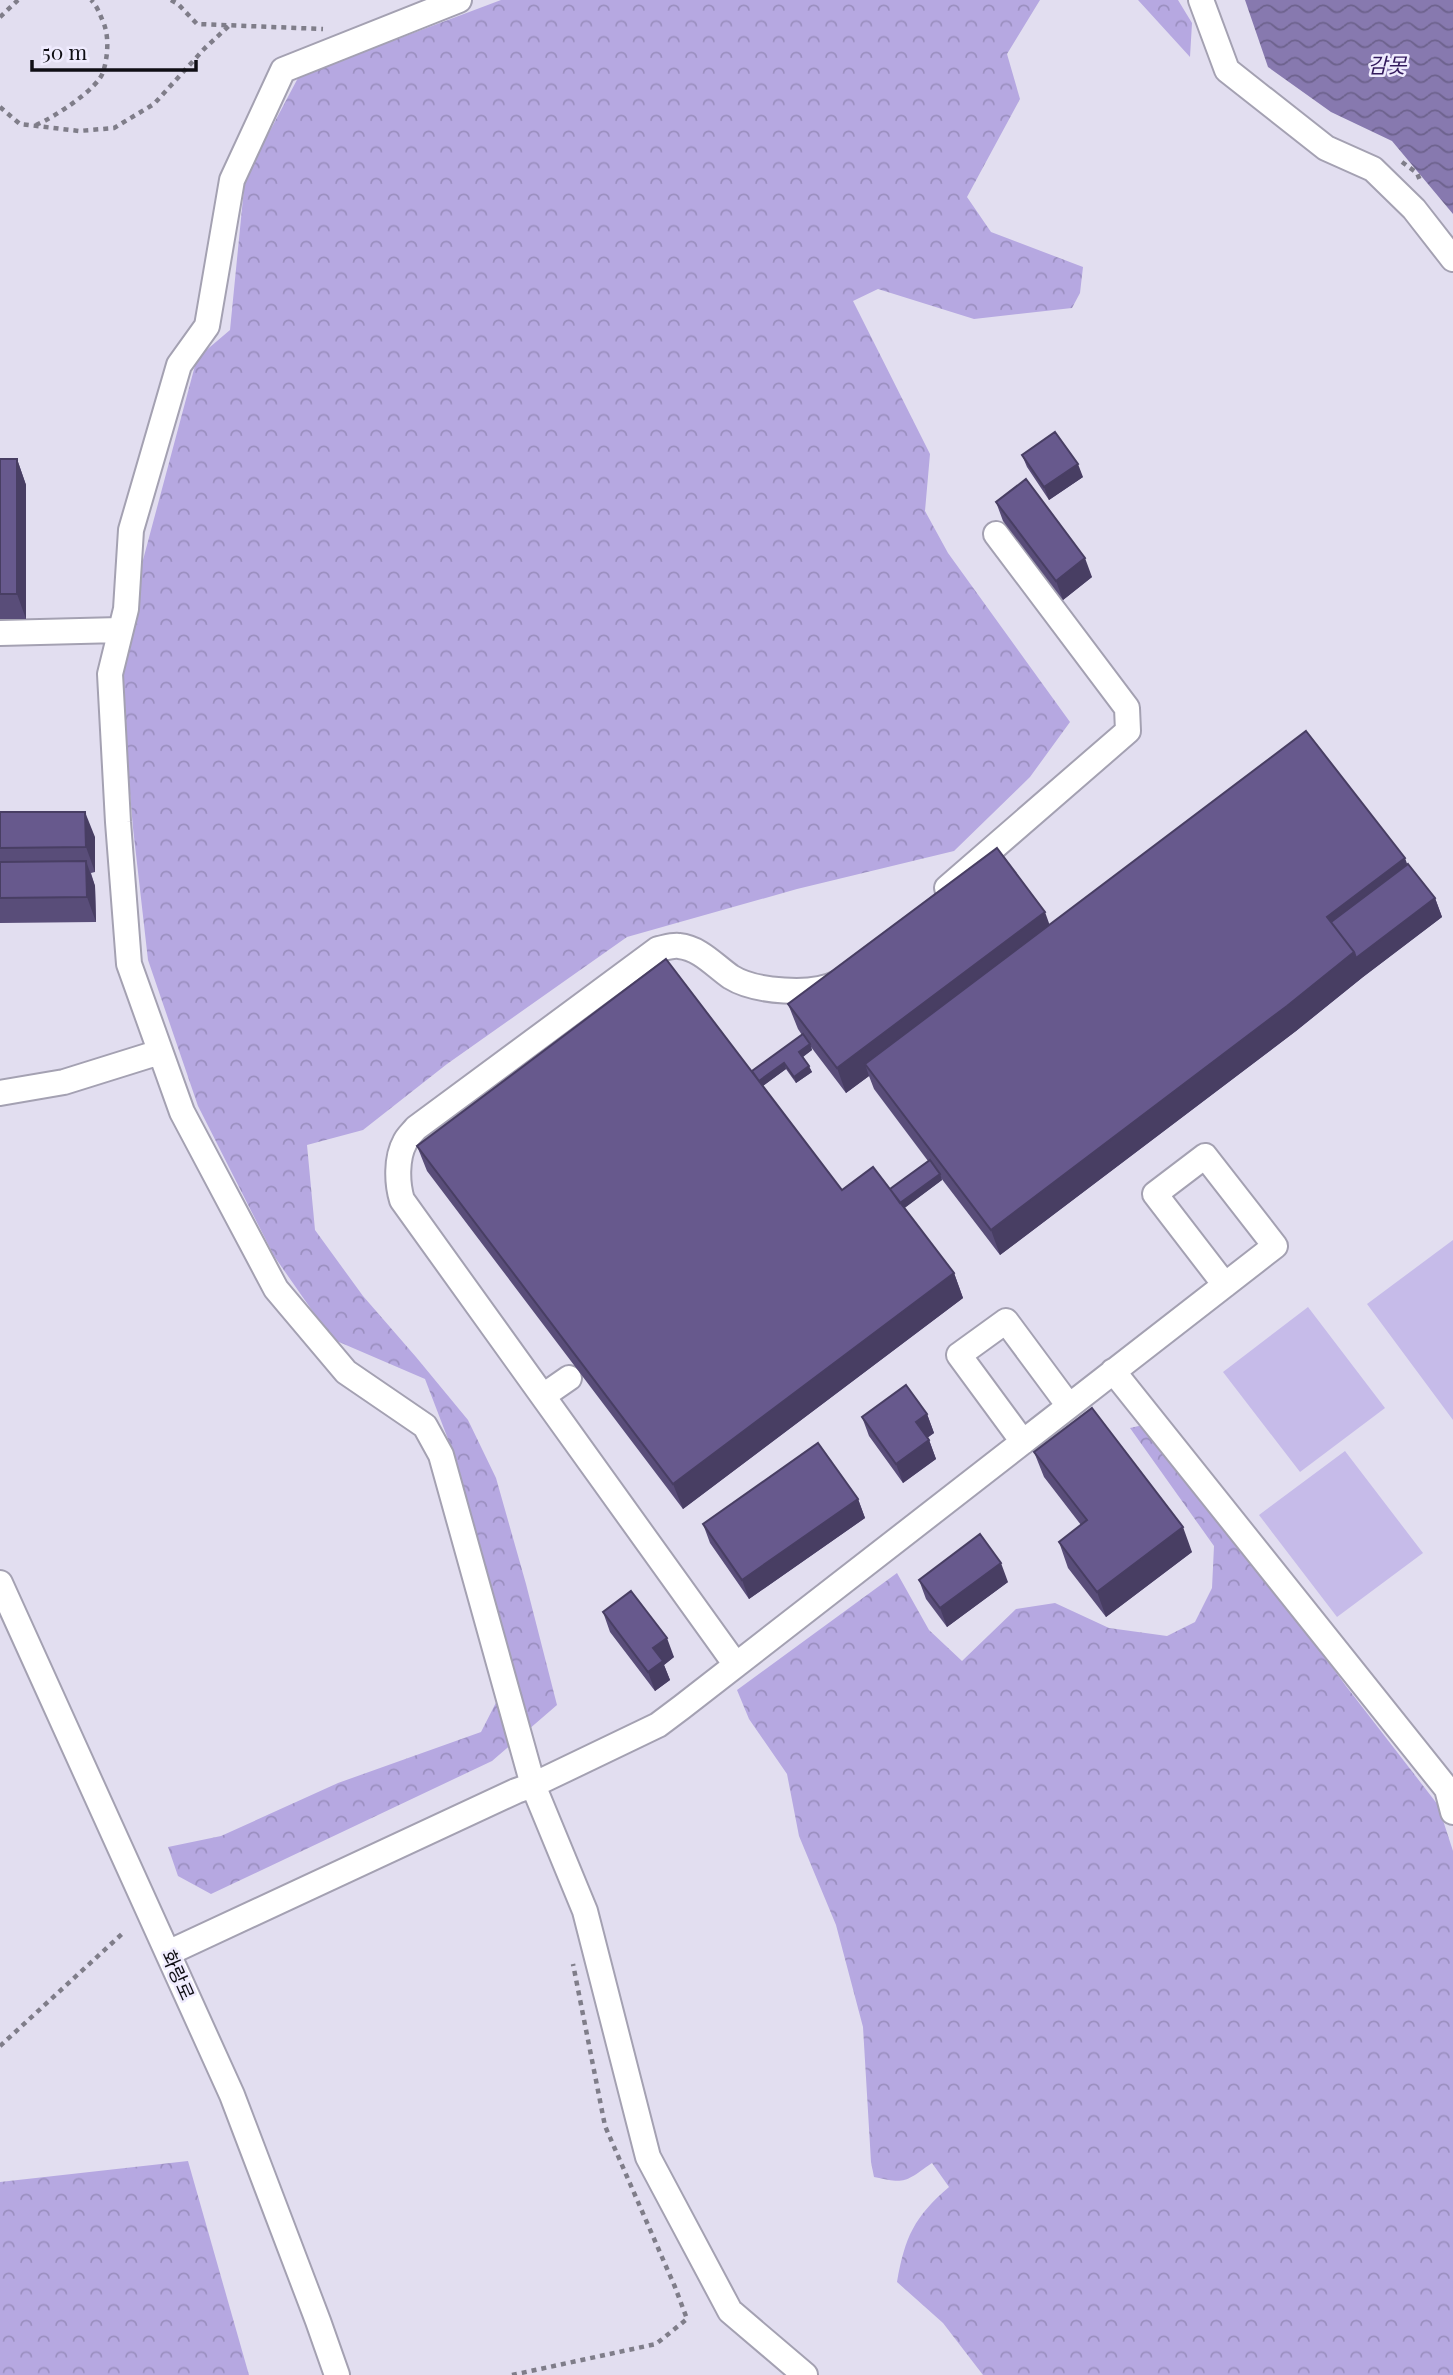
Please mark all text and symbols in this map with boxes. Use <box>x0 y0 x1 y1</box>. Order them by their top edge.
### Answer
scale bar <box>32 28 196 72</box>
text: 50 m <box>42 37 88 65</box>
water label: 감못 <box>1368 50 1408 78</box>
street label: 화랑로 <box>156 1945 201 2004</box>

